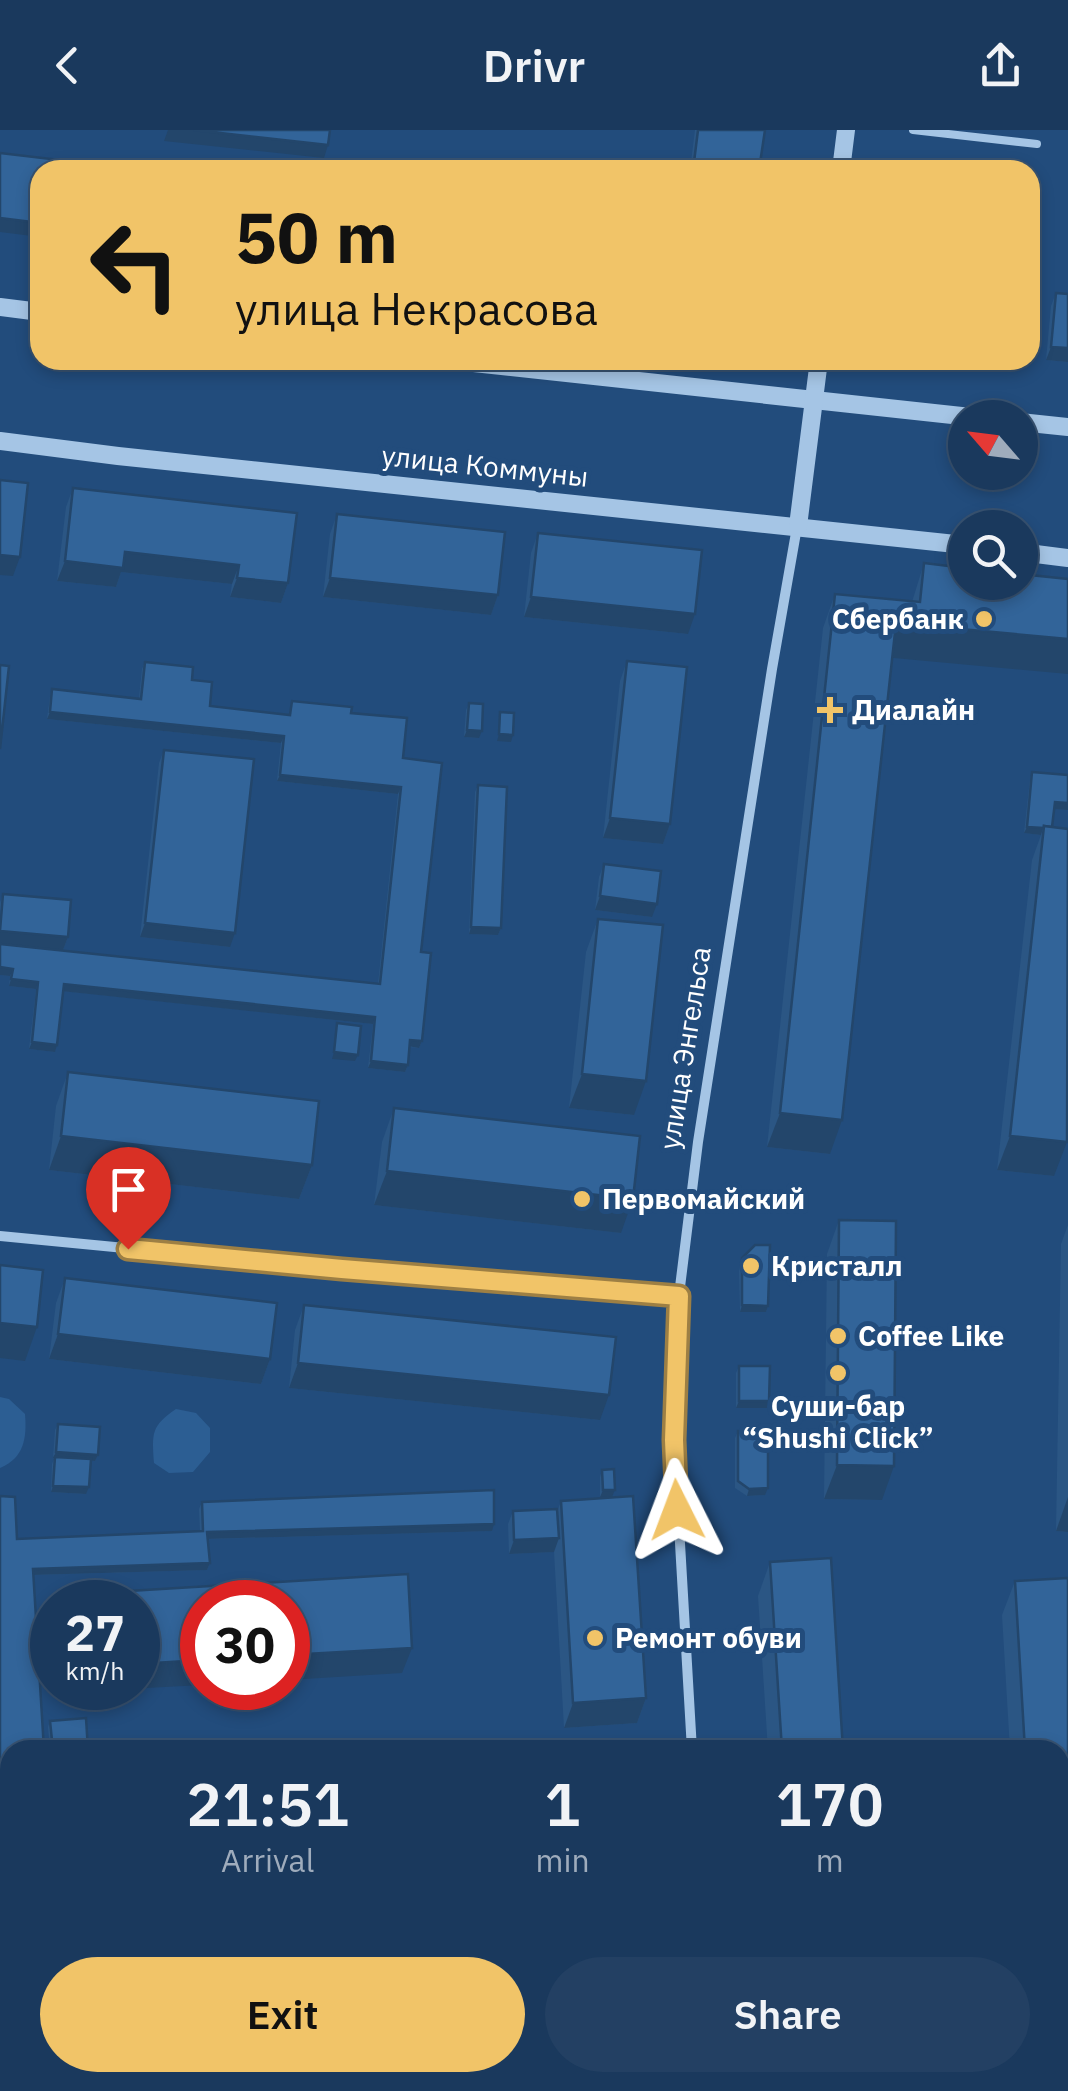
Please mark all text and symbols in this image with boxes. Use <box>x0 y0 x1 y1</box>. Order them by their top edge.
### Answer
text: Drivr <box>483 36 585 94</box>
icon: back <box>40 38 95 93</box>
icon: share <box>973 38 1028 93</box>
text: 50 m <box>235 191 398 282</box>
icon: left <box>70 200 200 330</box>
text: улица Некрасова <box>235 279 598 337</box>
north arrow <box>948 400 1038 490</box>
map controls <box>948 400 1038 600</box>
street label: улица Коммуны <box>380 436 590 495</box>
button: search <box>948 510 1038 600</box>
place label: Сбербанк <box>832 600 964 637</box>
marker: Сбербанк <box>973 608 995 630</box>
place label: Диалайн <box>852 691 975 728</box>
marker: Диалайн <box>817 697 843 723</box>
street label: улица Энгельса <box>650 944 719 1152</box>
pin <box>86 1147 171 1250</box>
icon: arrive <box>101 1162 156 1217</box>
place label: Первомайский <box>602 1180 805 1217</box>
marker: Первомайский <box>571 1188 593 1210</box>
place label: Кристалл <box>771 1247 903 1284</box>
marker: Кристалл <box>740 1255 762 1277</box>
place label: Coffee Like <box>858 1317 1004 1354</box>
marker: Coffee Like <box>827 1325 849 1347</box>
marker: Суши-бар “Shushi Click” <box>827 1362 849 1384</box>
place label: Суши-бар “Shushi Click” <box>742 1387 934 1456</box>
position arrow <box>625 1458 729 1562</box>
speed limit sign: 30 <box>180 1580 310 1710</box>
text: 27 <box>65 1600 125 1665</box>
place label: Ремонт обуви <box>615 1619 802 1656</box>
marker: Ремонт обуви <box>584 1627 606 1649</box>
text: km/h <box>66 1654 124 1687</box>
text: 21:51 <box>186 1764 349 1843</box>
text: 1 <box>545 1764 581 1843</box>
text: 170 <box>776 1764 884 1843</box>
text: Arrival <box>221 1839 314 1881</box>
text: min <box>535 1839 590 1881</box>
text: m <box>816 1839 844 1881</box>
button: Exit <box>40 1957 525 2072</box>
button: Share <box>545 1957 1030 2072</box>

